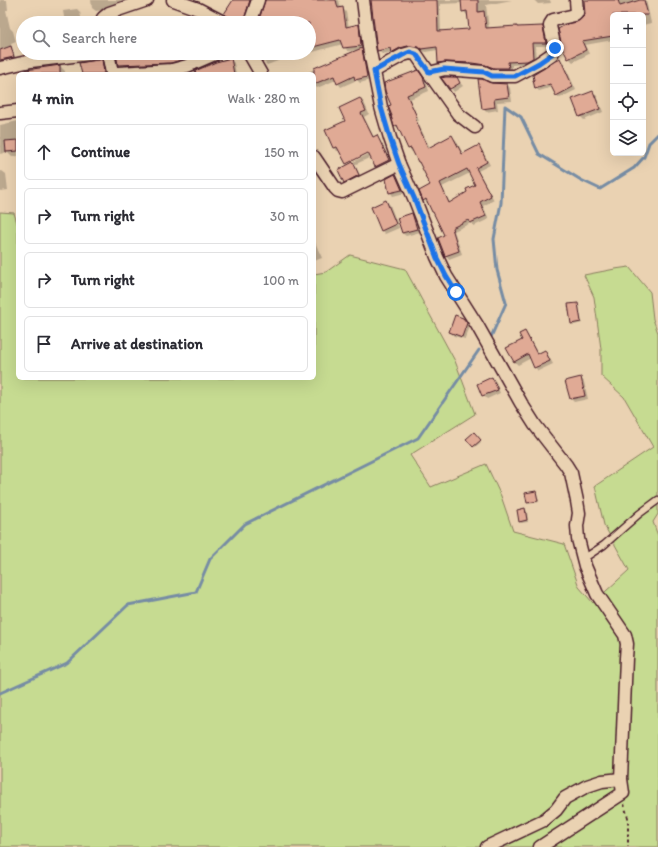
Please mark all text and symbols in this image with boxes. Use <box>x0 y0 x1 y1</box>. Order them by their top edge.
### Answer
map controls <box>610 12 646 156</box>
button: + <box>610 12 646 48</box>
search box <box>16 16 316 60</box>
icon: search <box>30 27 52 49</box>
text: Search here <box>62 29 137 47</box>
route end <box>546 39 564 57</box>
button: − <box>610 48 646 84</box>
button: locate <box>610 84 646 120</box>
text: 4 min <box>32 88 74 108</box>
text: Walk · 280 m <box>227 91 300 106</box>
button: layers <box>610 120 646 156</box>
icon: ahead <box>33 141 55 163</box>
text: Continue <box>71 143 130 161</box>
text: 150 m <box>264 145 299 160</box>
icon: right <box>33 205 55 227</box>
text: Turn right <box>71 207 135 225</box>
text: 30 m <box>270 209 299 224</box>
icon: right <box>33 269 55 291</box>
text: Turn right <box>71 271 135 289</box>
text: 100 m <box>263 273 299 288</box>
route start <box>447 283 465 301</box>
icon: arrive <box>33 333 55 355</box>
text: Arrive at destination <box>71 335 203 353</box>

